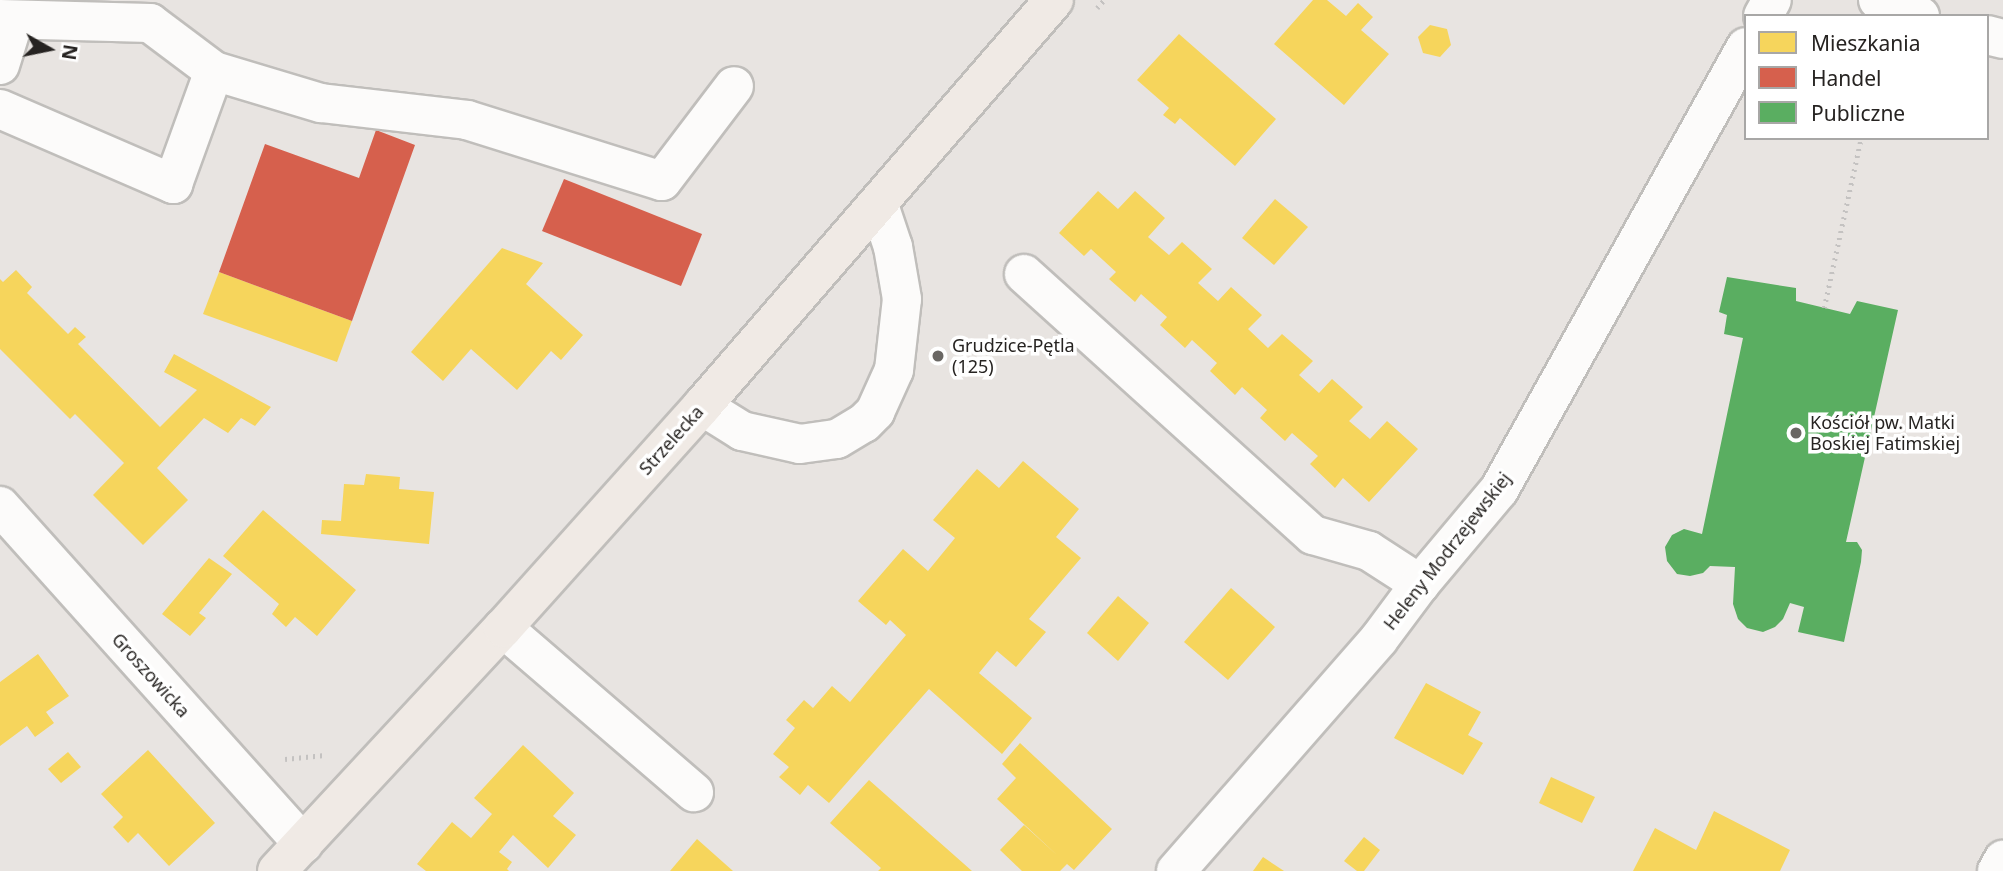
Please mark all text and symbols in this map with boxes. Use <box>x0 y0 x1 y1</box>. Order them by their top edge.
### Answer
north arrow <box>14 14 84 84</box>
legend <box>1744 14 1989 140</box>
text: Mieszkania <box>1811 29 1920 57</box>
text: N <box>56 43 84 62</box>
text: Handel <box>1811 64 1882 92</box>
text: Publiczne <box>1811 99 1905 127</box>
place label: Grudzice-Pętla (125) <box>952 335 1075 378</box>
marker: Grudzice-Pętla (125) <box>930 348 946 364</box>
street label: Strzelecka <box>634 401 708 479</box>
place label: Kościół pw. Matki Boskiej Fatimskiej <box>1810 412 1960 454</box>
marker: Kościół pw. Matki Boskiej Fatimskiej <box>1788 425 1804 441</box>
street label: Heleny Modrzejewskiej <box>1379 468 1515 634</box>
street label: Groszowicka <box>108 628 194 722</box>

